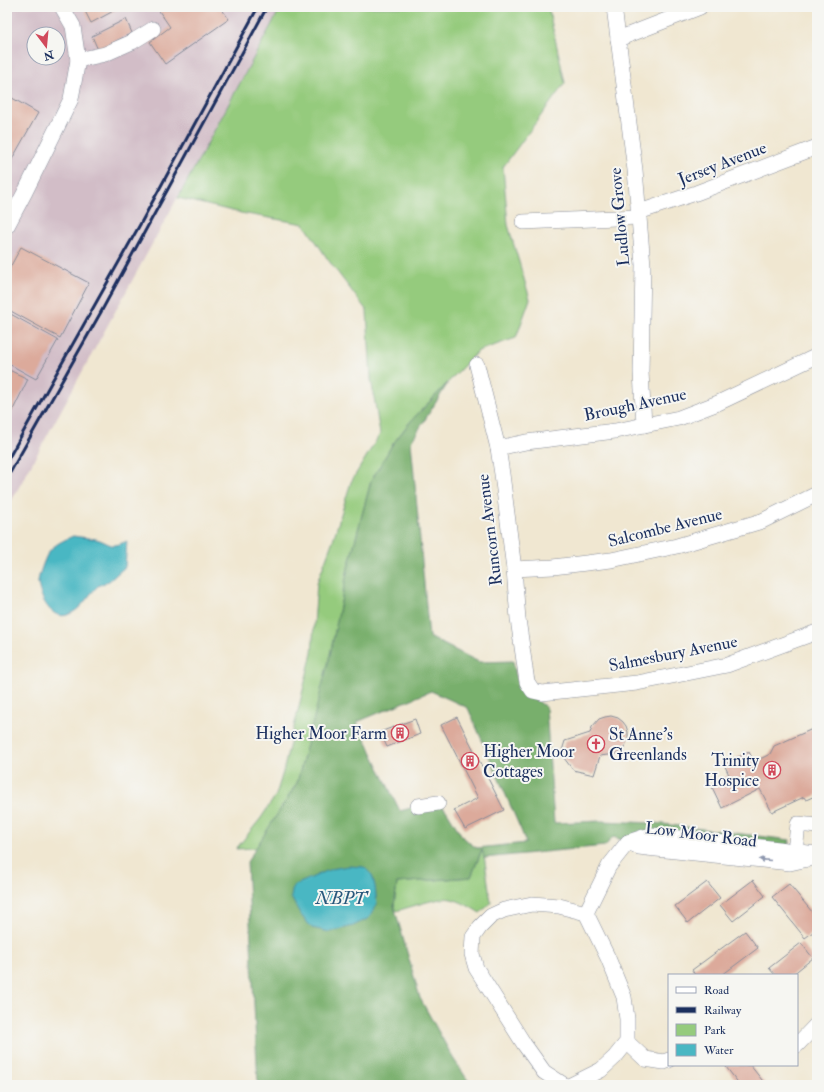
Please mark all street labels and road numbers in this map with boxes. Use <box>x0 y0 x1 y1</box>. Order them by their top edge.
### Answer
street label: Jersey Avenue <box>674 137 770 191</box>
street label: Ludlow Grove <box>605 167 634 267</box>
street label: Brough Avenue <box>582 383 688 426</box>
street label: Runcorn Avenue <box>472 473 507 587</box>
street label: Salcombe Avenue <box>606 503 724 552</box>
street label: Salmesbury Avenue <box>607 631 739 677</box>
street label: Low Moor Road <box>644 817 759 852</box>

